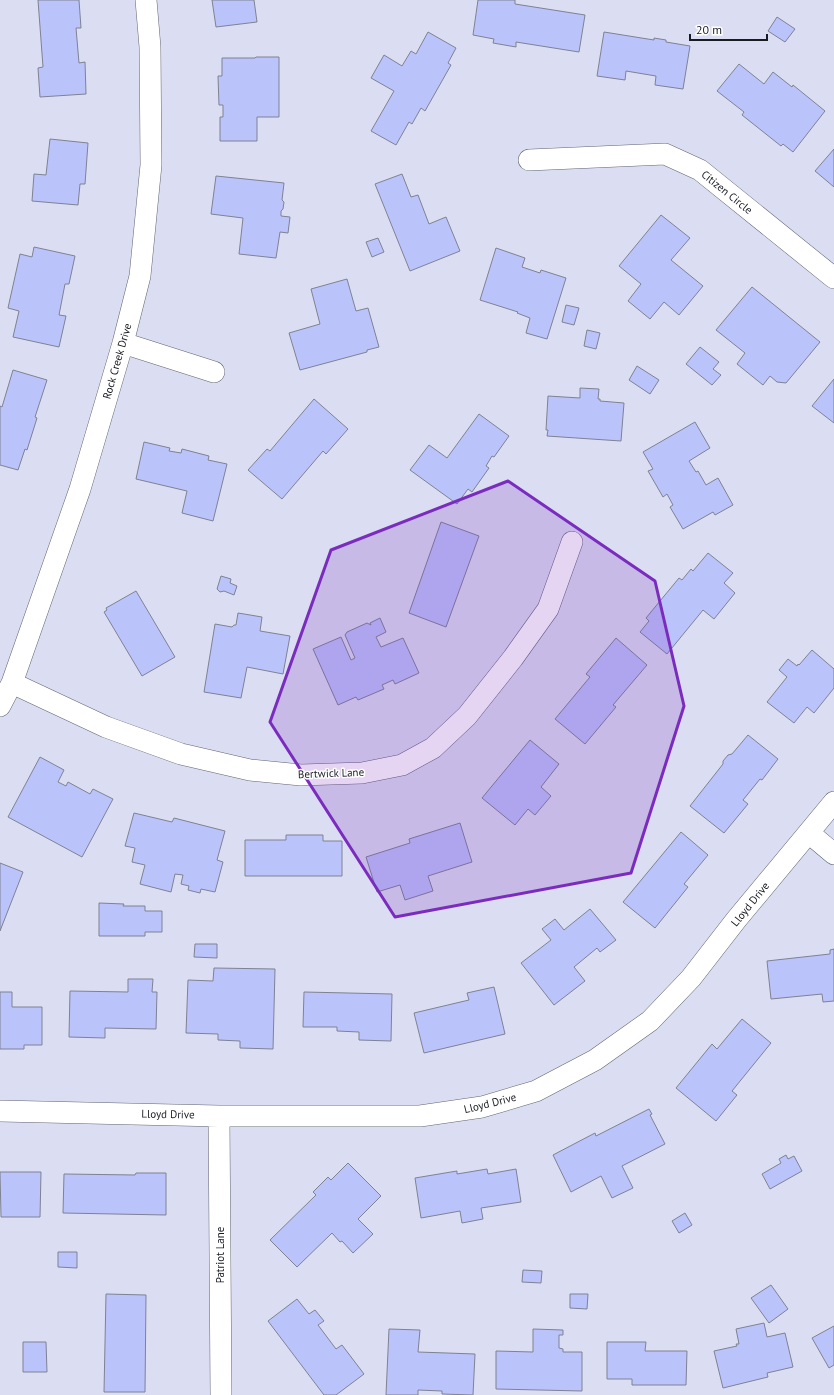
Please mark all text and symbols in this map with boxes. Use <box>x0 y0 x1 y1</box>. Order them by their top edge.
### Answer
scale bar <box>690 16 767 42</box>
text: 20 m <box>696 22 722 37</box>
street label: Citizen Circle <box>699 167 756 217</box>
street label: Rock Creek Drive <box>99 321 135 401</box>
street label: Bertwick Lane <box>298 765 365 781</box>
street label: Lloyd Drive <box>728 879 772 929</box>
street label: Lloyd Drive <box>462 1090 518 1116</box>
street label: Lloyd Drive <box>141 1107 195 1121</box>
street label: Patriot Lane <box>213 1226 227 1283</box>

